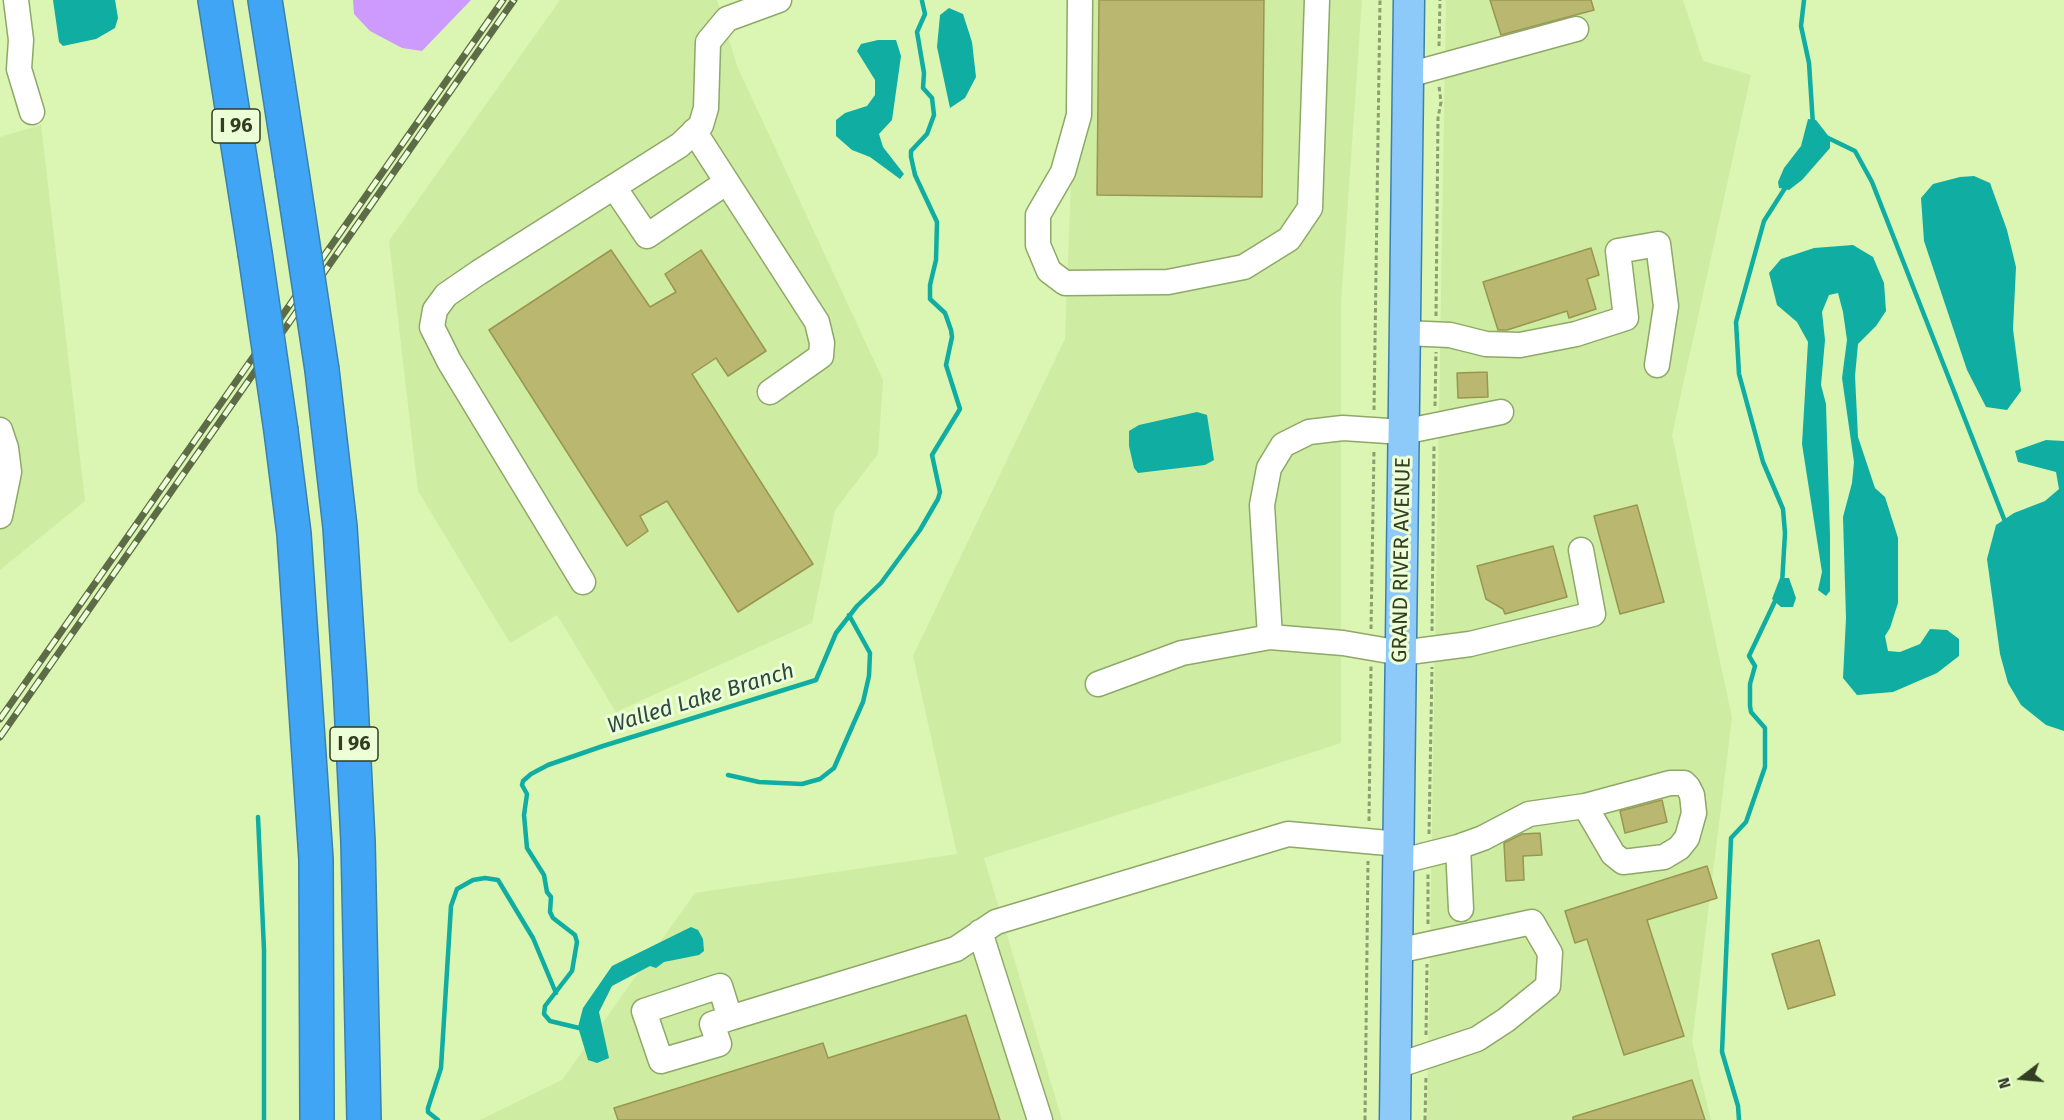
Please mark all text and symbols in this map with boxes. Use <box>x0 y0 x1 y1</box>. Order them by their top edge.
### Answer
road number: I 96 <box>212 109 260 143</box>
street label: GRAND RIVER AVENUE <box>1388 457 1416 663</box>
water label: Walled Lake Branch <box>604 658 798 740</box>
road number: I 96 <box>330 727 378 761</box>
north arrow <box>1992 1048 2052 1108</box>
text: N <box>1994 1075 2015 1091</box>

